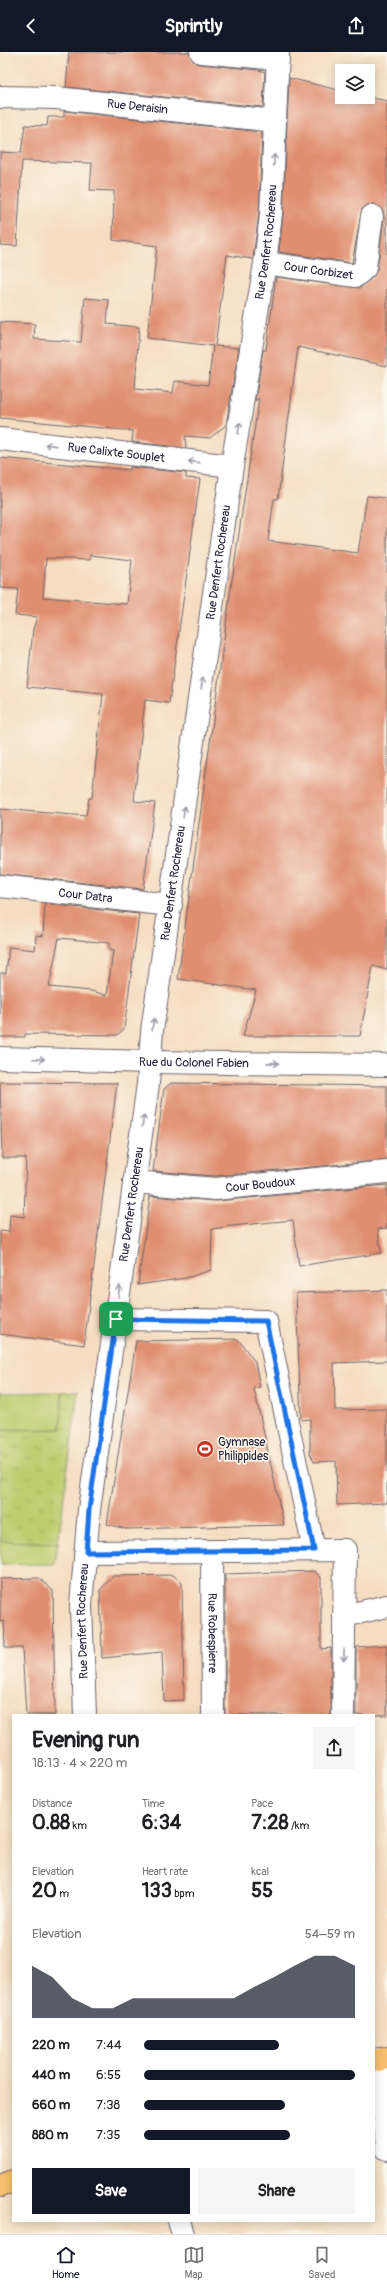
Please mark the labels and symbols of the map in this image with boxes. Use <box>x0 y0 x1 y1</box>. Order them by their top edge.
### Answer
street label: Rue Deraisin <box>106 96 169 117</box>
one-way arrow <box>270 154 277 167</box>
street label: Rue Denfert Rochereau <box>252 184 280 301</box>
street label: Cour Corbizet <box>283 258 354 283</box>
one-way arrow <box>235 422 243 435</box>
street label: Rue Calixte Souplet <box>67 439 166 466</box>
one-way arrow <box>45 441 58 449</box>
one-way arrow <box>188 458 201 466</box>
street label: Rue Denfert Rochereau <box>203 504 234 621</box>
one-way arrow <box>198 677 206 690</box>
one-way arrow <box>180 806 188 819</box>
street label: Rue Denfert Rochereau <box>157 825 188 941</box>
street label: Cour Datra <box>58 885 114 906</box>
one-way arrow <box>149 1018 157 1031</box>
street label: Rue du Colonel Fabien <box>139 1054 249 1071</box>
one-way arrow <box>32 1055 45 1063</box>
one-way arrow <box>266 1060 279 1067</box>
one-way arrow <box>139 1115 147 1128</box>
street label: Rue Denfert Rochereau <box>116 1146 147 1263</box>
street label: Cour Boudoux <box>225 1174 296 1195</box>
one-way arrow <box>115 1285 123 1298</box>
pin <box>99 1302 133 1336</box>
place label: Gymnase Philippides <box>218 1435 269 1464</box>
sports icon: Gymnase Philippides <box>195 1439 215 1459</box>
street label: Rue Denfert Rochereau <box>73 1563 92 1679</box>
street label: Rue Robespierre <box>205 1593 220 1673</box>
one-way arrow <box>340 1648 348 1661</box>

